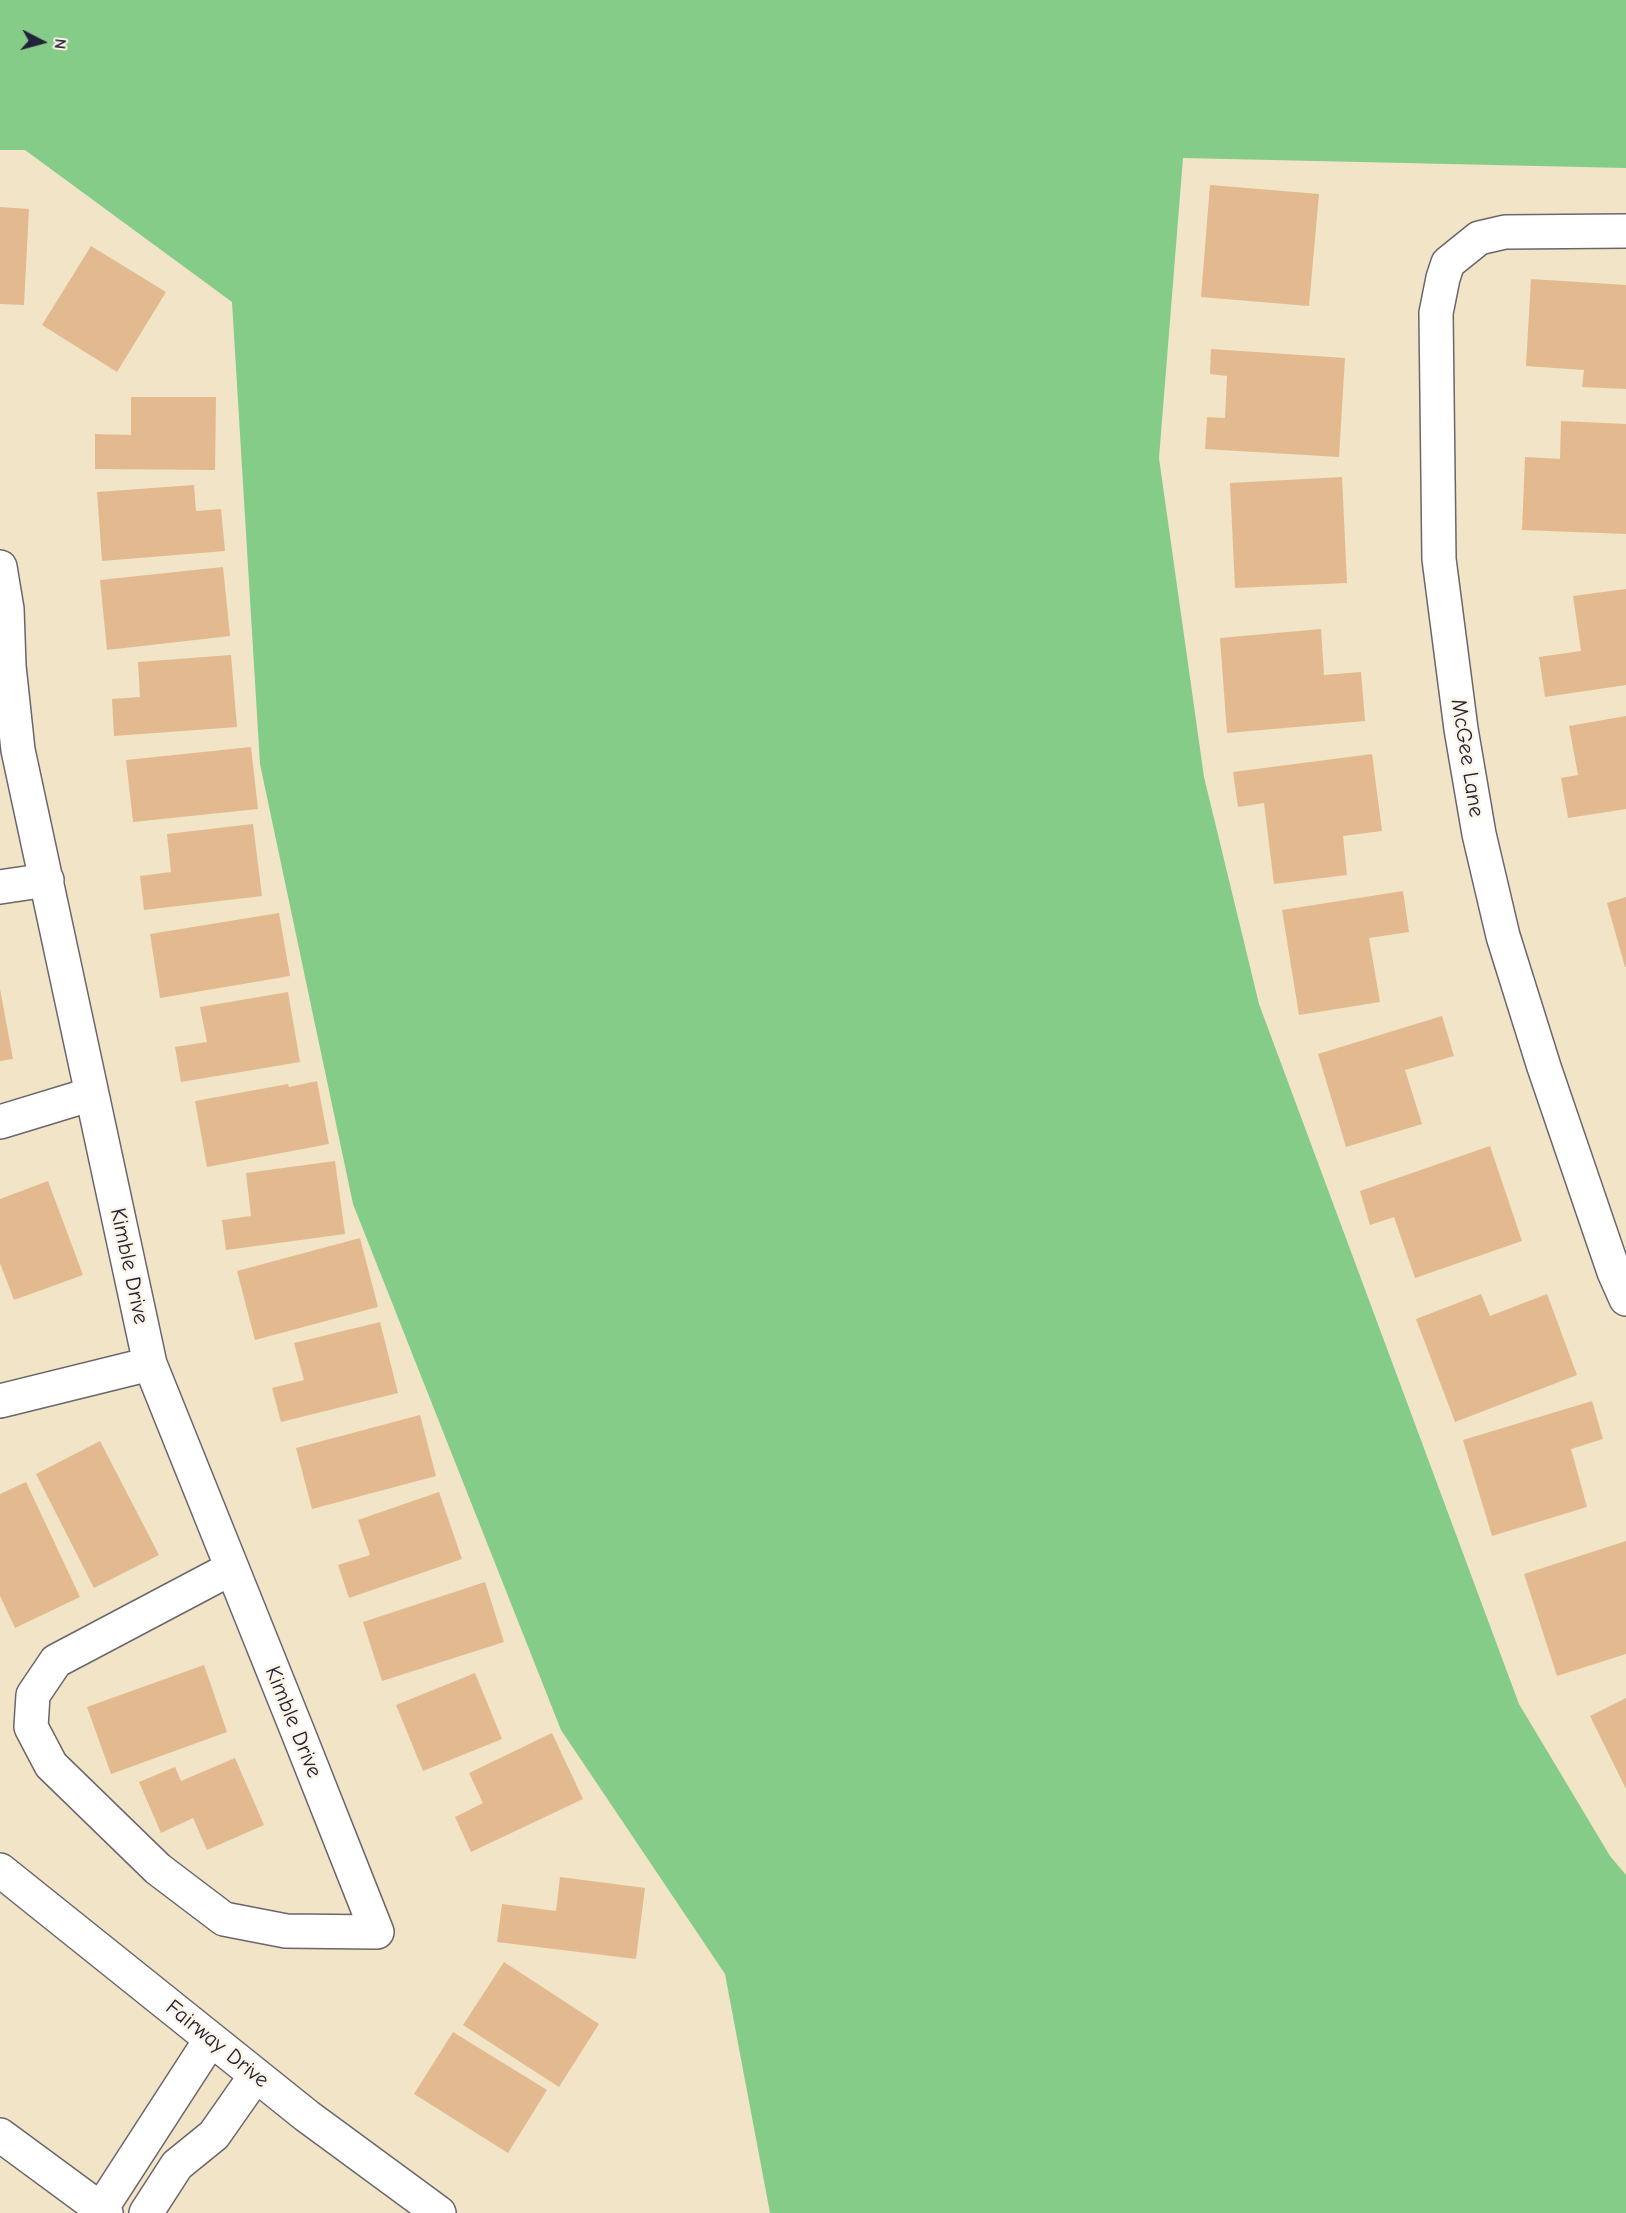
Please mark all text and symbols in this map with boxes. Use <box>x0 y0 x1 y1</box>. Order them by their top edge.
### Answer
north arrow <box>12 12 72 72</box>
text: N <box>50 38 69 50</box>
street label: McGee Lane <box>1445 697 1489 819</box>
street label: Kimble Drive <box>104 1206 154 1326</box>
street label: Kimble Drive <box>259 1662 327 1782</box>
street label: Fairway Drive <box>160 1994 274 2094</box>

